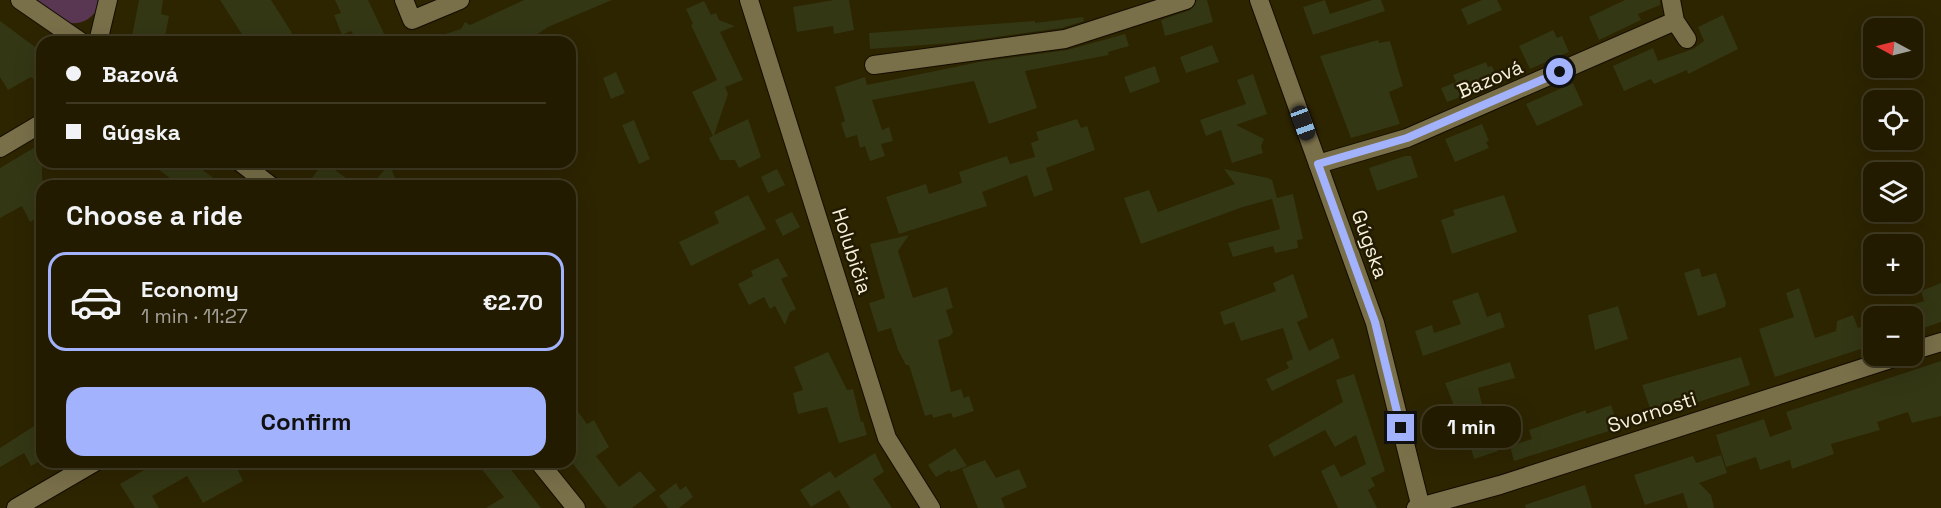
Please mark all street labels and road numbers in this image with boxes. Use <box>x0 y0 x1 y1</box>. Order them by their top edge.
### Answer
street label: Bazová <box>1453 54 1527 104</box>
street label: Holubičia <box>826 205 878 297</box>
street label: Gúgska <box>1346 206 1394 282</box>
street label: Svornosti <box>1604 385 1700 439</box>

